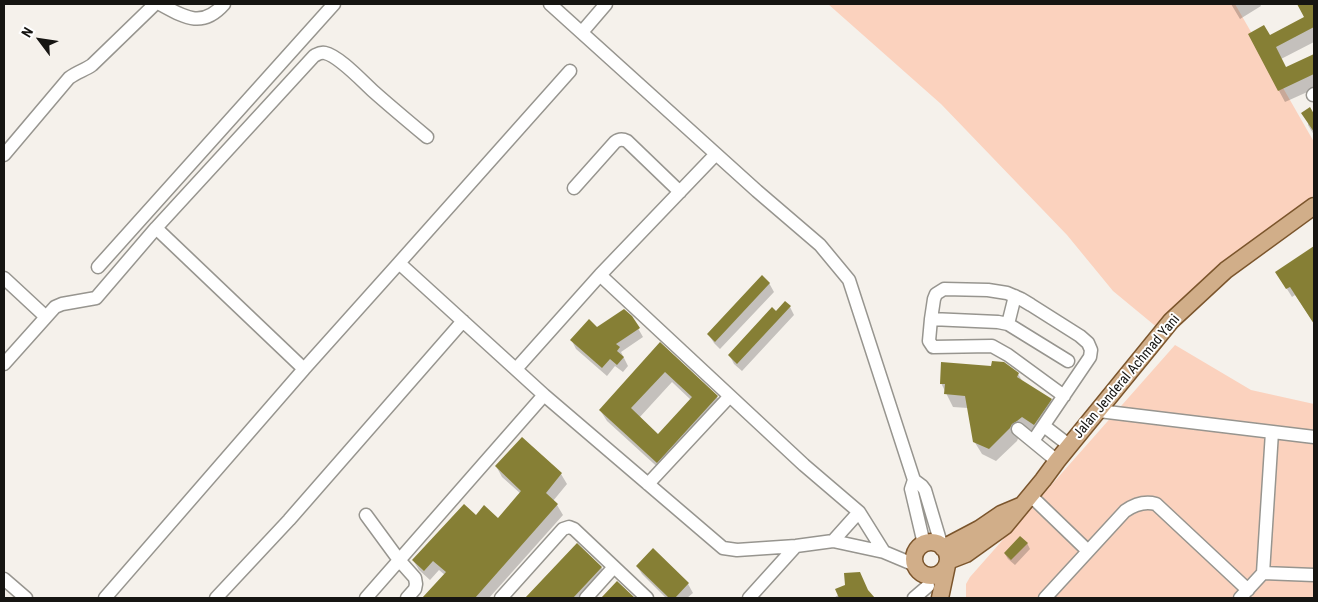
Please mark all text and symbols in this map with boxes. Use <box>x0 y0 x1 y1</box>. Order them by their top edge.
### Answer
north arrow <box>15 15 65 65</box>
text: N <box>18 24 36 40</box>
street label: Jalan Jenderal Achmad Yani <box>1070 312 1184 442</box>

